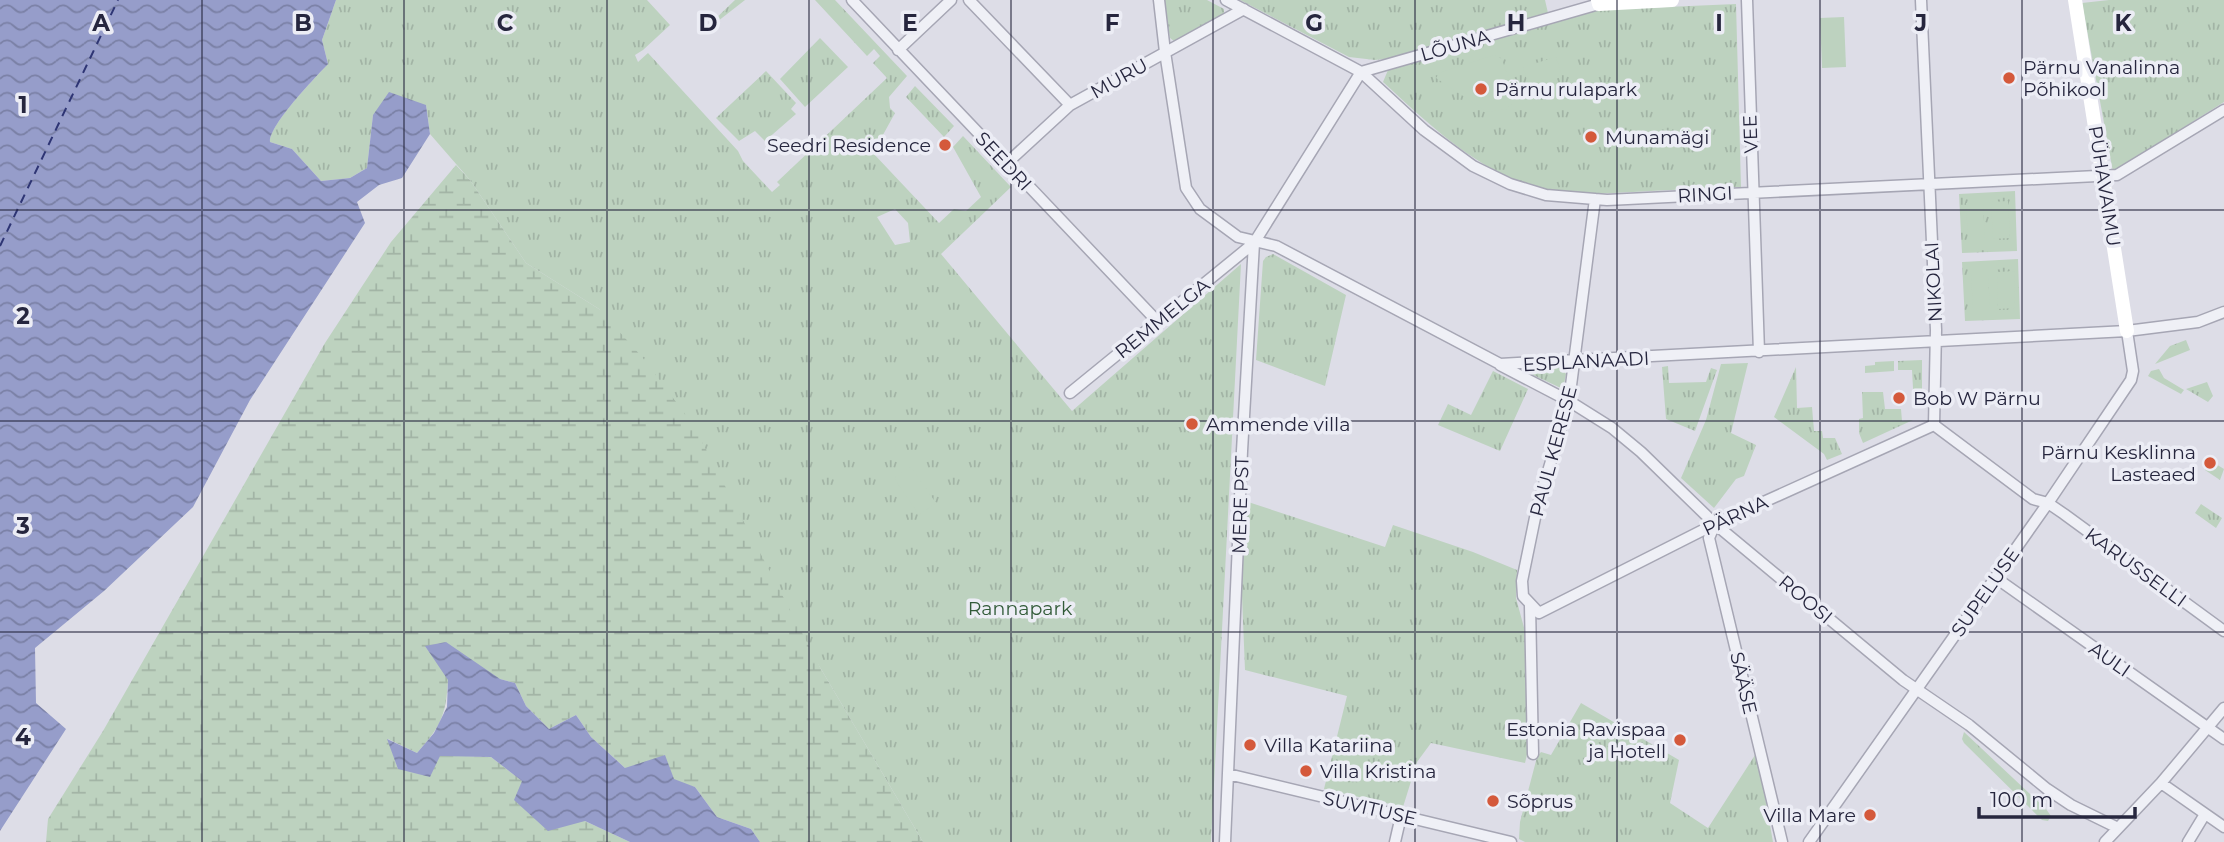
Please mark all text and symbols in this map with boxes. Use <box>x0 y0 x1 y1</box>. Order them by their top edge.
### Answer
text: A <box>91 9 110 37</box>
text: B <box>294 9 312 37</box>
text: C <box>497 9 514 37</box>
text: D <box>699 9 718 37</box>
text: E <box>902 9 918 37</box>
text: F <box>1105 9 1120 37</box>
text: G <box>1305 9 1323 37</box>
text: H <box>1507 9 1525 37</box>
text: I <box>1715 9 1723 37</box>
text: J <box>1914 9 1927 37</box>
text: K <box>2114 9 2132 37</box>
street label: LÕUNA <box>1418 25 1493 66</box>
street label: MURU <box>1087 53 1152 104</box>
place label: Pärnu Vanalinna Põhikool <box>2023 56 2180 101</box>
marker: Pärnu Vanalinna Põhikool <box>2001 70 2017 86</box>
place label: Pärnu rulapark <box>1495 78 1638 101</box>
marker: Pärnu rulapark <box>1473 81 1489 97</box>
text: 1 <box>18 91 28 119</box>
street label: VEE <box>1738 114 1763 154</box>
street label: PÜHAVAIMU <box>2084 124 2125 248</box>
place label: Munamägi <box>1605 126 1709 149</box>
street label: SEEDRI <box>971 127 1037 196</box>
marker: Munamägi <box>1583 129 1599 145</box>
place label: Seedri Residence <box>767 134 931 157</box>
marker: Seedri Residence <box>937 137 953 153</box>
street label: RINGI <box>1677 182 1733 207</box>
street label: NIKOLAI <box>1920 241 1947 323</box>
street label: REMMELGA <box>1111 273 1214 363</box>
text: 2 <box>16 302 30 330</box>
street label: ESPLANAADI <box>1522 347 1650 376</box>
street label: PAUL KERESE <box>1525 383 1582 519</box>
place label: Bob W Pärnu <box>1913 387 2041 410</box>
marker: Bob W Pärnu <box>1891 390 1907 406</box>
place label: Ammende villa <box>1206 413 1350 436</box>
marker: Ammende villa <box>1184 416 1200 432</box>
place label: Pärnu Kesklinna Lasteaed <box>2041 441 2196 486</box>
street label: MERE PST <box>1227 455 1254 555</box>
marker: Pärnu Kesklinna Lasteaed <box>2202 455 2218 471</box>
street label: PÄRNA <box>1699 490 1772 541</box>
text: 3 <box>15 512 30 540</box>
street label: KARUSSELLI <box>2081 523 2191 612</box>
street label: SUPELUSE <box>1946 543 2024 641</box>
street label: ROOSI <box>1774 570 1837 628</box>
park label: Rannapark <box>968 597 1073 620</box>
street label: AULI <box>2085 637 2135 682</box>
street label: SÄÄSE <box>1725 650 1762 717</box>
place label: Estonia Ravispaa ja Hotell <box>1506 718 1666 763</box>
text: 4 <box>15 723 31 751</box>
marker: Estonia Ravispaa ja Hotell <box>1672 732 1688 748</box>
place label: Villa Katariina <box>1264 734 1393 757</box>
marker: Villa Katariina <box>1242 737 1258 753</box>
place label: Villa Kristina <box>1320 760 1437 783</box>
marker: Villa Kristina <box>1298 763 1314 779</box>
scale bar <box>1979 776 2135 820</box>
street label: SUVITUSE <box>1321 787 1419 830</box>
text: 100 m <box>1990 787 2053 812</box>
place label: Sõprus <box>1507 790 1573 813</box>
marker: Sõprus <box>1485 793 1501 809</box>
place label: Villa Mare <box>1763 804 1856 827</box>
marker: Villa Mare <box>1862 807 1878 823</box>

